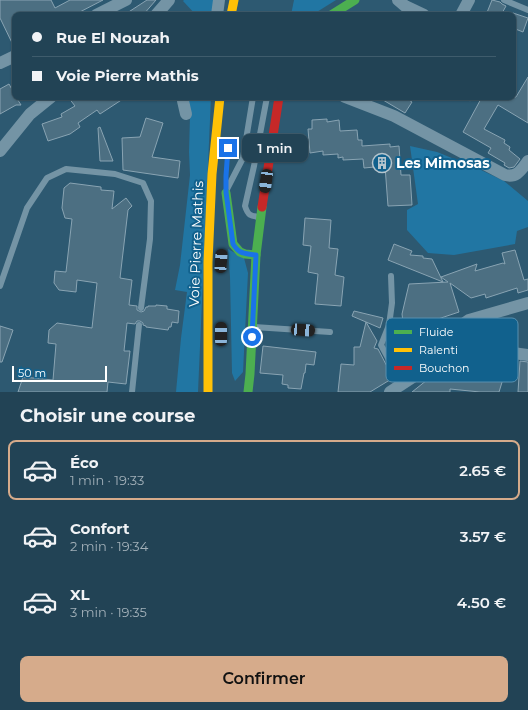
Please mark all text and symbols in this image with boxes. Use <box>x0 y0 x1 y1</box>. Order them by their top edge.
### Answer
text: Rue El Nouzah <box>56 28 170 47</box>
text: Voie Pierre Mathis <box>56 66 199 85</box>
callout: 1 min <box>242 134 308 162</box>
route end <box>219 139 237 157</box>
text: 1 min <box>258 140 292 156</box>
building icon: Les Mimosas <box>371 152 393 174</box>
place label: Les Mimosas <box>396 154 490 172</box>
car <box>258 168 274 194</box>
street label: Voie Pierre Mathis <box>185 180 207 307</box>
car <box>214 249 228 273</box>
legend <box>386 318 518 382</box>
car <box>215 322 227 346</box>
car <box>291 323 315 337</box>
text: Fluide <box>419 325 454 339</box>
route start <box>243 328 261 346</box>
text: Ralenti <box>419 343 458 357</box>
text: Bouchon <box>419 361 469 375</box>
scale bar <box>12 364 107 383</box>
text: 50 m <box>18 366 46 380</box>
text: Choisir une course <box>20 405 195 427</box>
icon: car <box>22 452 58 488</box>
text: Éco <box>70 453 99 472</box>
text: 2.65 € <box>459 461 506 480</box>
text: 1 min · 19:33 <box>70 472 144 488</box>
icon: car <box>22 518 58 554</box>
text: Confort <box>70 519 130 538</box>
text: 3.57 € <box>460 527 506 546</box>
text: 2 min · 19:34 <box>70 538 148 554</box>
icon: car <box>22 584 58 620</box>
text: XL <box>70 585 89 604</box>
text: 4.50 € <box>457 593 506 612</box>
text: 3 min · 19:35 <box>70 604 147 620</box>
button: Confirmer <box>20 656 508 702</box>

